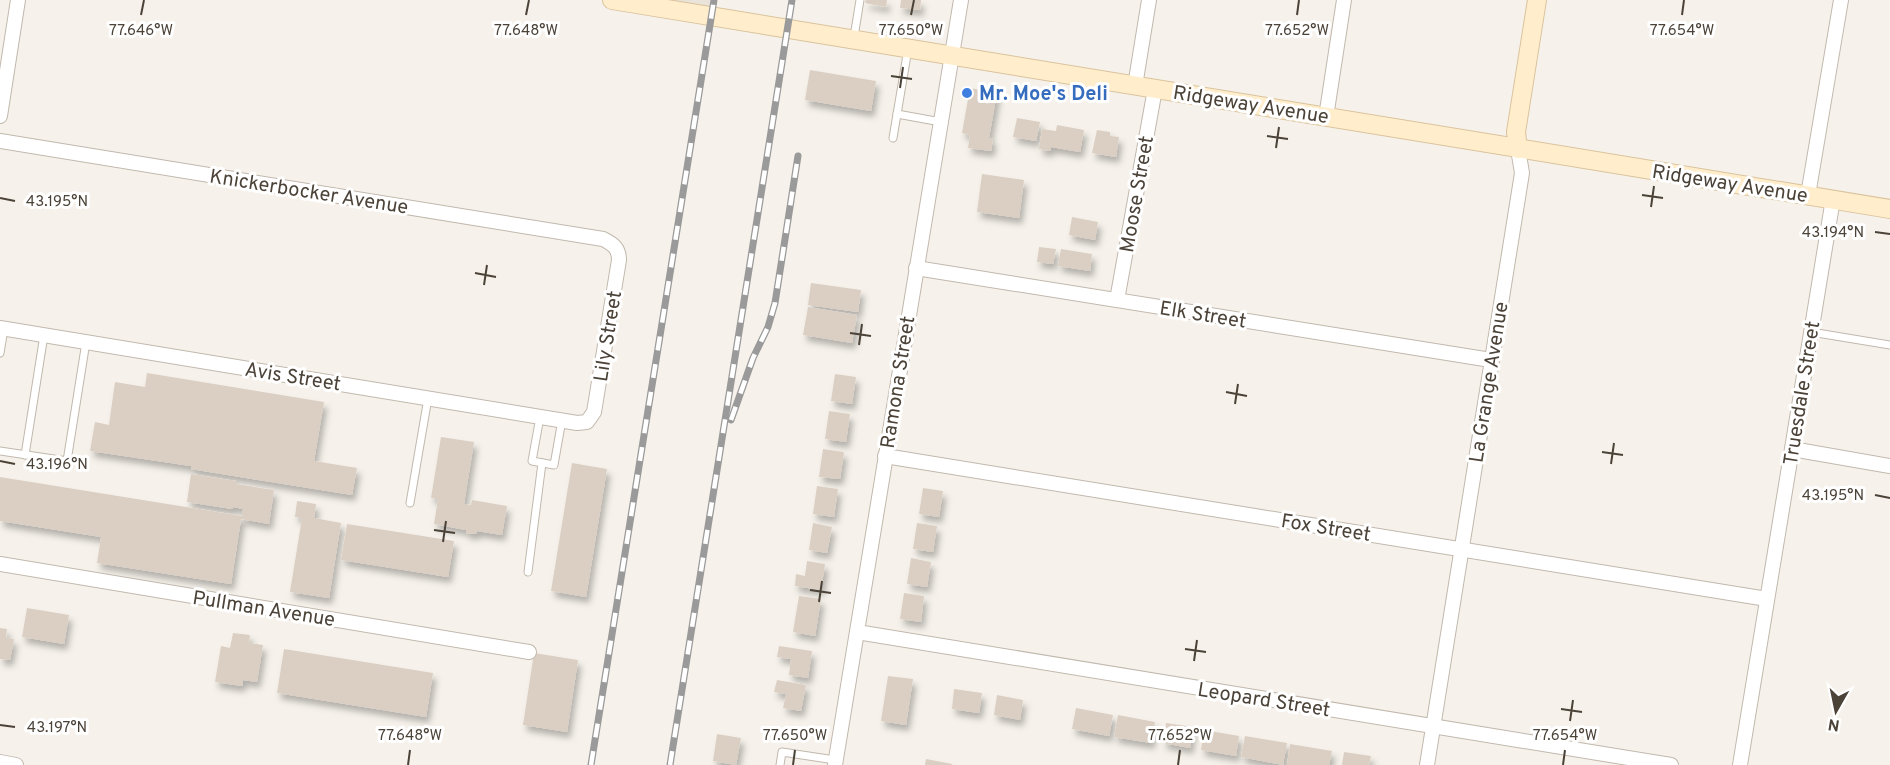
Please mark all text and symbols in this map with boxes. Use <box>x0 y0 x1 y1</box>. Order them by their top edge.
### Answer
text: 77.646°W <box>109 22 173 41</box>
text: 77.648°W <box>494 22 558 41</box>
text: 77.650°W <box>879 22 943 41</box>
text: 77.652°W <box>1265 22 1329 41</box>
text: 77.654°W <box>1650 22 1714 41</box>
street label: Ridgeway Avenue <box>1171 81 1330 131</box>
place label: Mr. Moe's Deli <box>979 82 1108 108</box>
marker: Mr. Moe's Deli <box>960 86 974 100</box>
street label: Moose Street <box>1115 134 1161 255</box>
street label: Ridgeway Avenue <box>1650 160 1809 210</box>
street label: Knickerbocker Avenue <box>208 164 410 222</box>
text: 43.195°N <box>26 193 88 212</box>
text: 43.194°N <box>1802 224 1864 243</box>
street label: Lily Street <box>589 289 629 384</box>
street label: Elk Street <box>1157 296 1248 336</box>
street label: La Grange Avenue <box>1464 300 1516 465</box>
street label: Ramona Street <box>876 314 922 450</box>
street label: Truesdale Street <box>1779 319 1827 467</box>
street label: Avis Street <box>243 358 343 398</box>
text: 43.196°N <box>26 456 88 475</box>
text: 43.195°N <box>1802 487 1864 506</box>
street label: Fox Street <box>1279 509 1372 549</box>
street label: Pullman Avenue <box>191 586 337 634</box>
street label: Leopard Street <box>1195 678 1332 724</box>
north arrow <box>1806 681 1866 741</box>
text: N <box>1827 713 1841 735</box>
text: 43.197°N <box>27 719 87 738</box>
text: 77.648°W <box>378 727 442 746</box>
text: 77.650°W <box>763 727 827 746</box>
text: 77.652°W <box>1148 727 1212 746</box>
text: 77.654°W <box>1533 727 1597 746</box>

